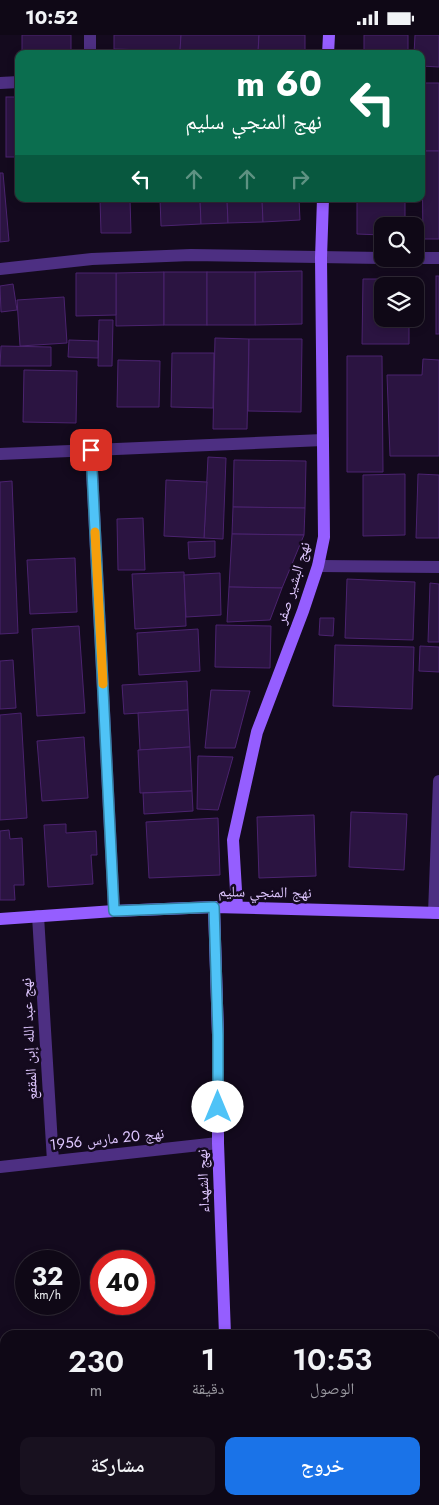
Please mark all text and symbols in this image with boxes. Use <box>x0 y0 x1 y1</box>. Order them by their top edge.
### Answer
text: 10:52 <box>25 4 78 31</box>
text: 60 m <box>236 59 322 109</box>
icon: left <box>340 70 405 135</box>
text: نهج المنجي سليم <box>185 105 322 137</box>
icon: left <box>127 165 155 193</box>
icon: ahead <box>180 165 208 193</box>
icon: ahead <box>233 165 261 193</box>
icon: right <box>286 165 314 193</box>
map controls <box>374 217 424 327</box>
button: search <box>374 217 424 267</box>
button: layers <box>374 277 424 327</box>
pin <box>70 429 112 471</box>
icon: arrive <box>77 436 105 464</box>
street label: نهج البشير صفر <box>270 539 316 628</box>
street label: نهج المنجي سليم <box>218 880 312 905</box>
street label: نهج عبد الله إبن المقفع <box>15 977 43 1101</box>
position arrow <box>191 1080 243 1132</box>
street label: نهج 20 مارس 1956 <box>49 1122 165 1156</box>
street label: نهج الشهداء <box>191 1149 215 1213</box>
speed limit sign: 40 <box>90 1250 155 1315</box>
text: 32 <box>32 1258 63 1294</box>
text: km/h <box>34 1286 61 1304</box>
text: 1 <box>201 1338 215 1381</box>
text: 10:53 <box>292 1338 372 1381</box>
text: 230 <box>68 1340 124 1383</box>
text: دقيقة <box>192 1377 224 1400</box>
text: الوصول <box>310 1377 354 1400</box>
text: m <box>90 1379 102 1402</box>
button: مشاركة <box>20 1437 215 1495</box>
button: خروج <box>225 1437 420 1495</box>

